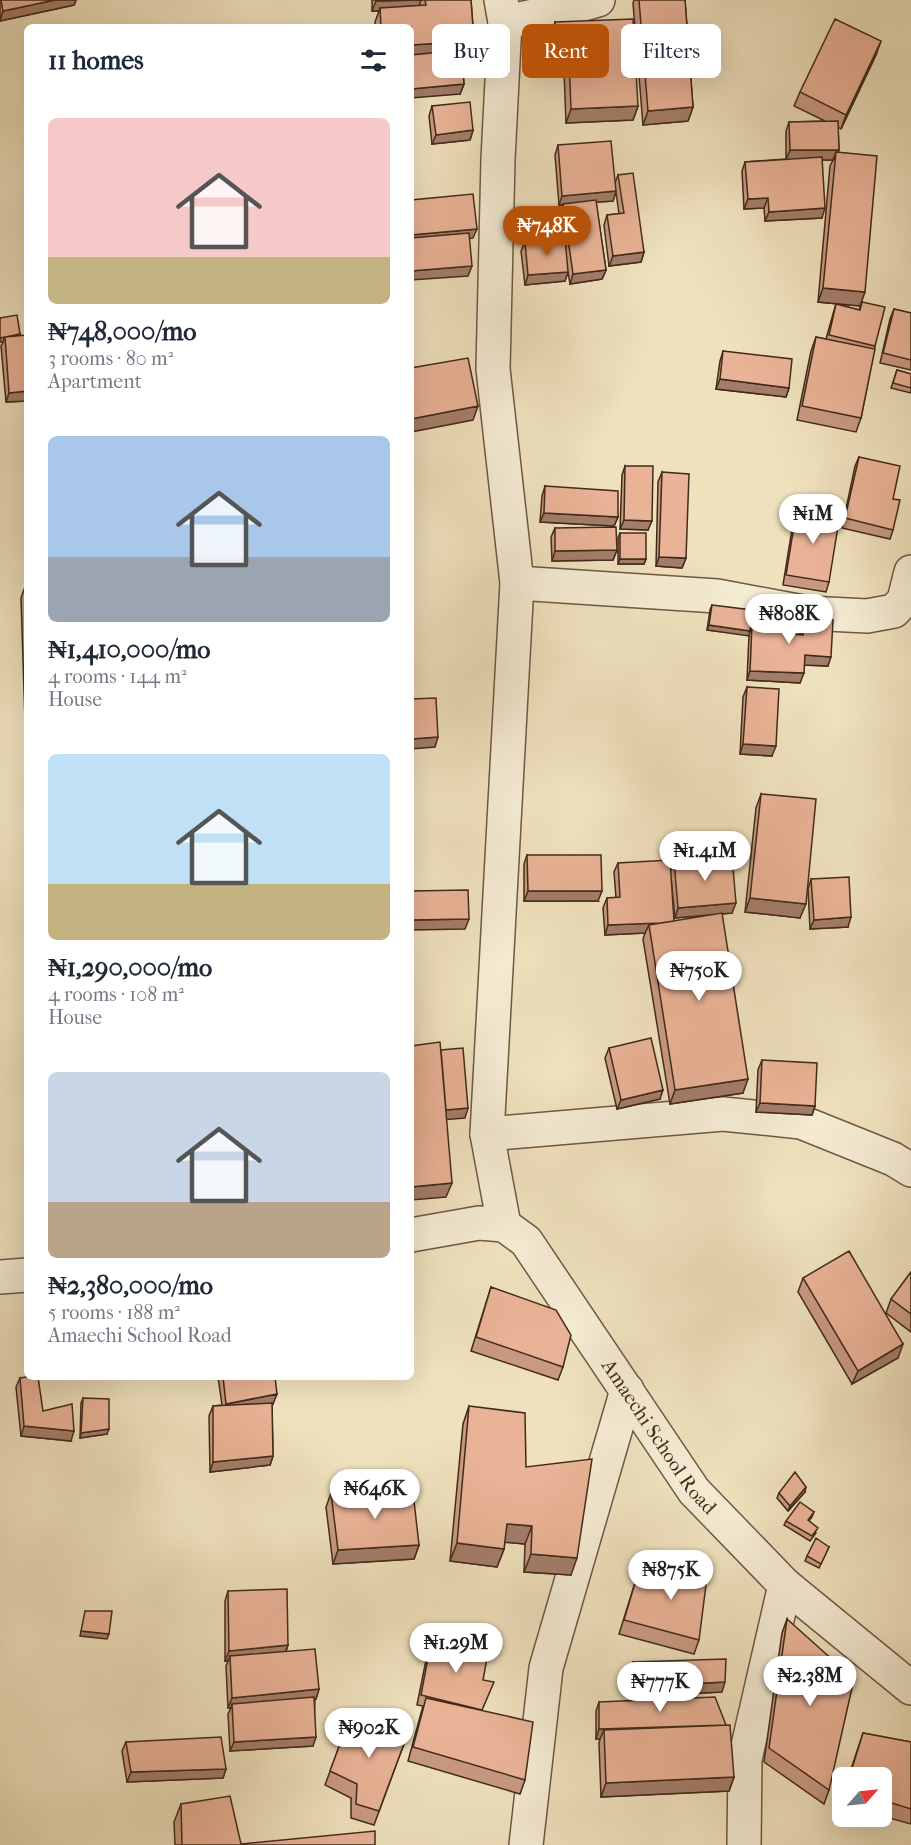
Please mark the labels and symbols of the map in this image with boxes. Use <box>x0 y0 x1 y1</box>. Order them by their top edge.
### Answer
pin: ₦748K <box>505 206 589 257</box>
pin: ₦1M <box>784 494 842 545</box>
pin: ₦808K <box>747 594 831 645</box>
pin: ₦1.41M <box>656 831 754 882</box>
pin: ₦750K <box>657 951 741 1002</box>
street label: Amaechi School Road <box>597 1354 722 1519</box>
pin: ₦646K <box>333 1469 417 1520</box>
pin: ₦875K <box>629 1550 713 1601</box>
pin: ₦1.29M <box>407 1623 505 1674</box>
pin: ₦2.38M <box>761 1656 859 1707</box>
pin: ₦777K <box>618 1662 702 1713</box>
pin: ₦902K <box>327 1708 411 1759</box>
north arrow <box>832 1767 892 1827</box>

